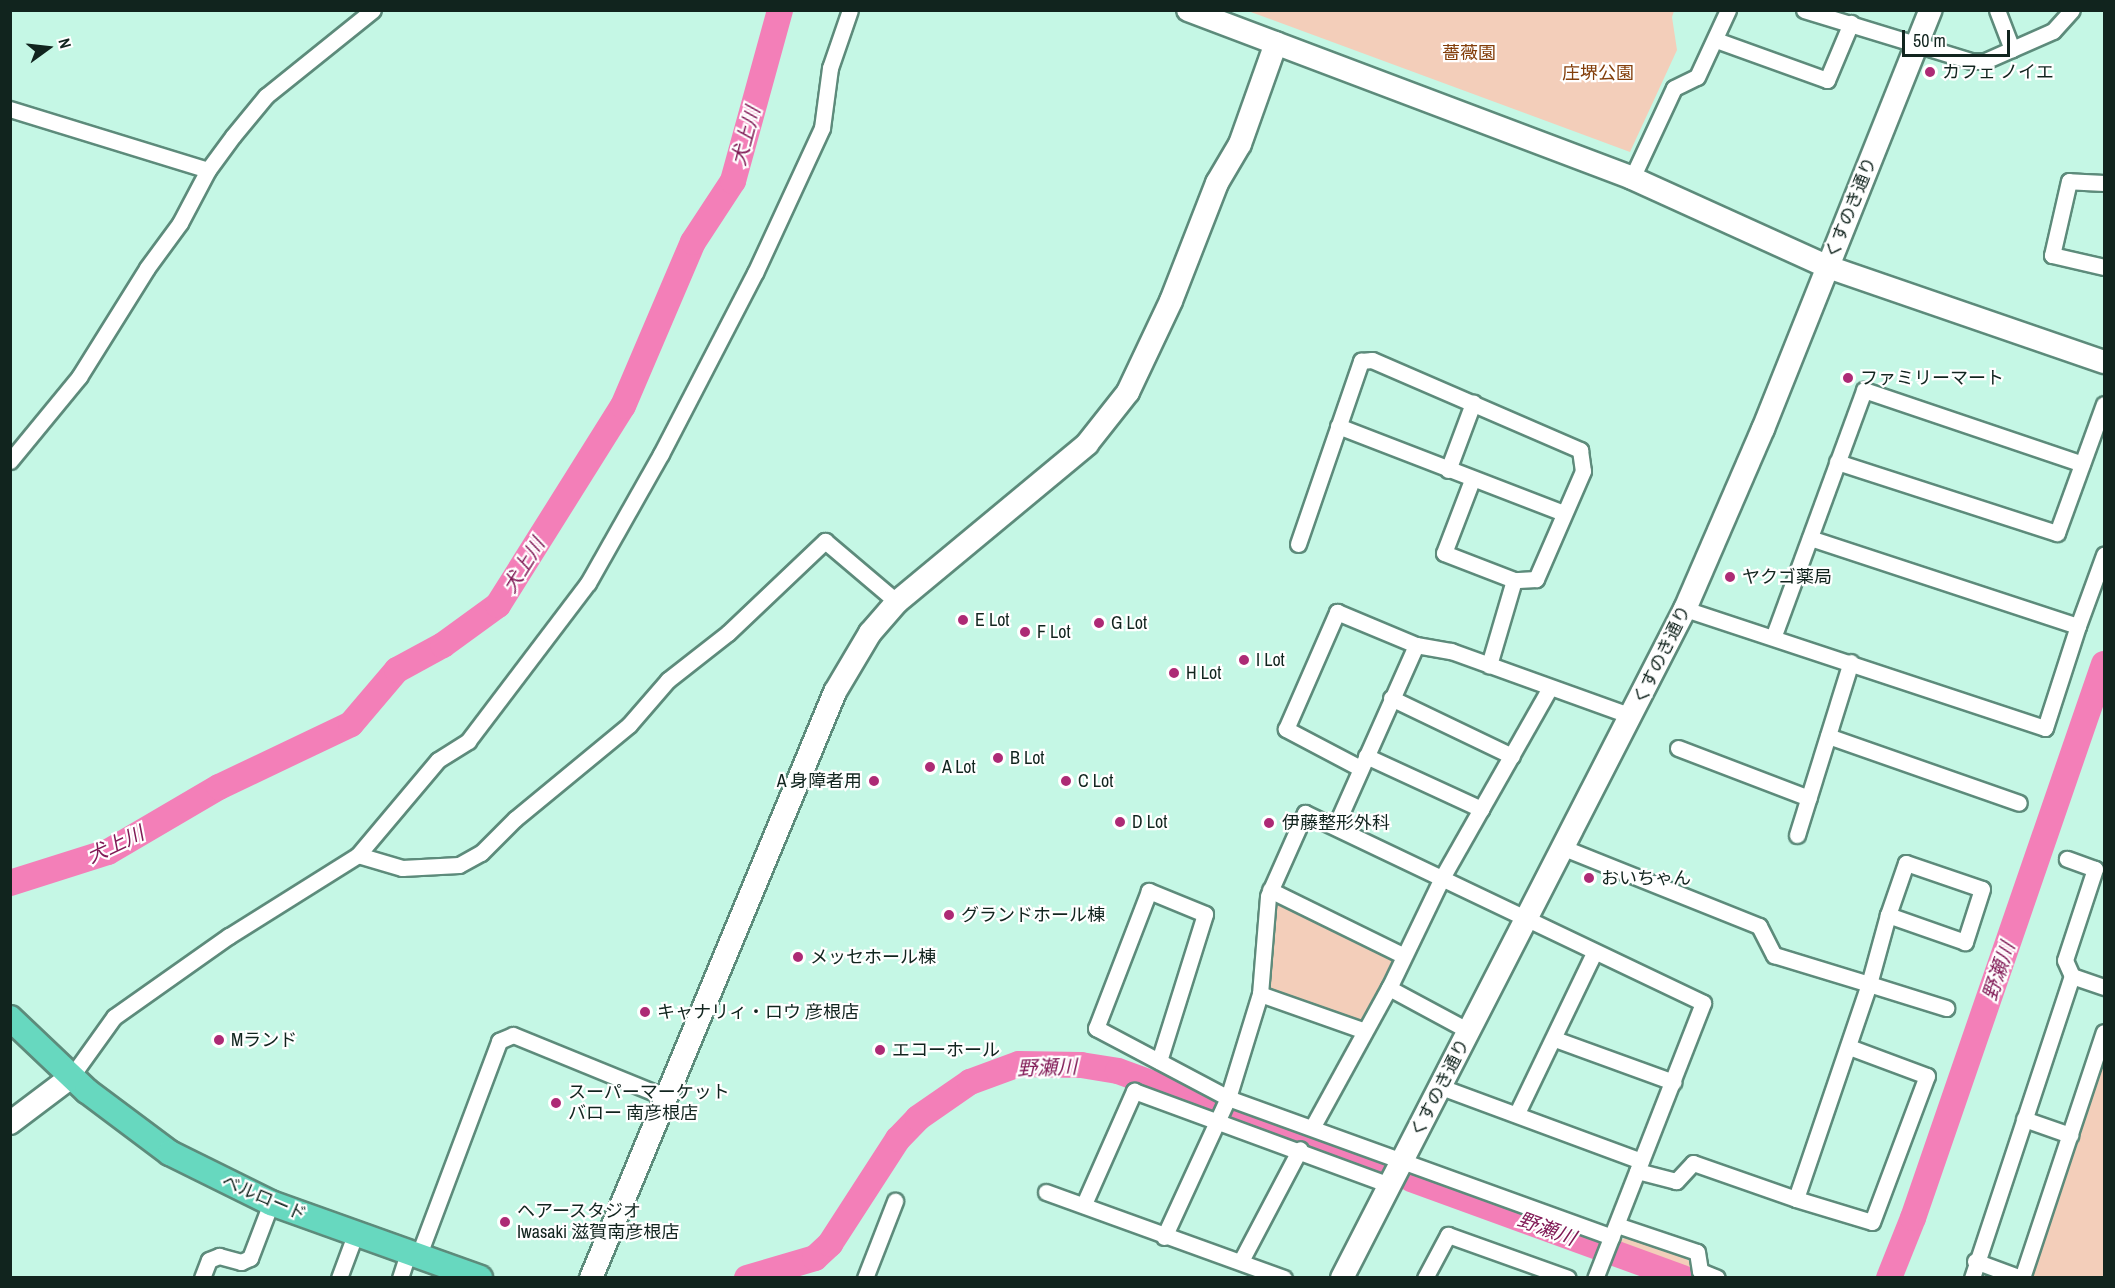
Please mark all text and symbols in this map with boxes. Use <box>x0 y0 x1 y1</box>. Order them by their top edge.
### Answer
north arrow <box>18 18 78 78</box>
scale bar <box>1905 18 2013 56</box>
text: 50 m <box>1913 28 1946 53</box>
text: N <box>54 36 77 51</box>
park label: 薔薇園 <box>1442 42 1496 64</box>
place label: カフェ ノイエ <box>1942 61 2054 83</box>
park label: 庄堺公園 <box>1562 62 1634 84</box>
marker: カフェ ノイエ <box>1923 65 1937 79</box>
water label: 犬上川 <box>726 104 764 168</box>
street label: くすのき通り <box>1821 154 1881 262</box>
place label: ファミリーマート <box>1860 367 2004 389</box>
marker: ファミリーマート <box>1841 371 1855 385</box>
water label: 犬上川 <box>497 533 549 597</box>
place label: ヤクゴ薬局 <box>1742 566 1832 588</box>
marker: ヤクゴ薬局 <box>1723 570 1737 584</box>
street label: くすのき通り <box>1629 602 1695 708</box>
place label: E Lot <box>975 609 1009 631</box>
place label: G Lot <box>1111 612 1147 634</box>
marker: E Lot <box>956 613 970 627</box>
marker: G Lot <box>1092 616 1106 630</box>
place label: F Lot <box>1037 621 1071 643</box>
marker: F Lot <box>1018 625 1032 639</box>
place label: I Lot <box>1256 649 1285 671</box>
marker: I Lot <box>1237 653 1251 667</box>
place label: H Lot <box>1186 662 1221 684</box>
marker: H Lot <box>1167 666 1181 680</box>
place label: B Lot <box>1010 747 1044 769</box>
marker: B Lot <box>991 751 1005 765</box>
place label: A Lot <box>942 756 976 778</box>
marker: A Lot <box>923 760 937 774</box>
place label: A 身障者用 <box>776 770 862 792</box>
place label: C Lot <box>1078 770 1113 792</box>
marker: A 身障者用 <box>867 774 881 788</box>
marker: C Lot <box>1059 774 1073 788</box>
place label: D Lot <box>1132 811 1167 833</box>
place label: 伊藤整形外科 <box>1282 812 1390 834</box>
marker: 伊藤整形外科 <box>1260 814 1278 832</box>
marker: D Lot <box>1113 815 1127 829</box>
water label: 犬上川 <box>83 820 147 868</box>
place label: おいちゃん <box>1601 867 1691 889</box>
marker: おいちゃん <box>1582 871 1596 885</box>
place label: グランドホール棟 <box>961 904 1105 926</box>
marker: グランドホール棟 <box>942 908 956 922</box>
water label: 野瀬川 <box>1977 939 2019 1003</box>
place label: メッセホール棟 <box>810 946 936 968</box>
marker: メッセホール棟 <box>791 950 805 964</box>
place label: キャナリィ・ロウ 彦根店 <box>657 1001 859 1023</box>
marker: キャナリィ・ロウ 彦根店 <box>638 1005 652 1019</box>
place label: Mランド <box>231 1029 297 1051</box>
marker: Mランド <box>212 1033 226 1047</box>
street label: くすのき通り <box>1406 1035 1474 1141</box>
place label: エコーホール <box>892 1039 1000 1061</box>
marker: エコーホール <box>873 1043 887 1057</box>
water label: 野瀬川 <box>1017 1054 1077 1080</box>
place label: スーパーマーケット バロー 南彦根店 <box>568 1082 730 1124</box>
marker: スーパーマーケット バロー 南彦根店 <box>549 1096 563 1110</box>
street label: ベルロード <box>218 1170 310 1226</box>
place label: ヘアースタジオ Iwasaki 滋賀南彦根店 <box>517 1201 679 1244</box>
water label: 野瀬川 <box>1515 1206 1579 1250</box>
marker: ヘアースタジオ Iwasaki 滋賀南彦根店 <box>498 1215 512 1229</box>

